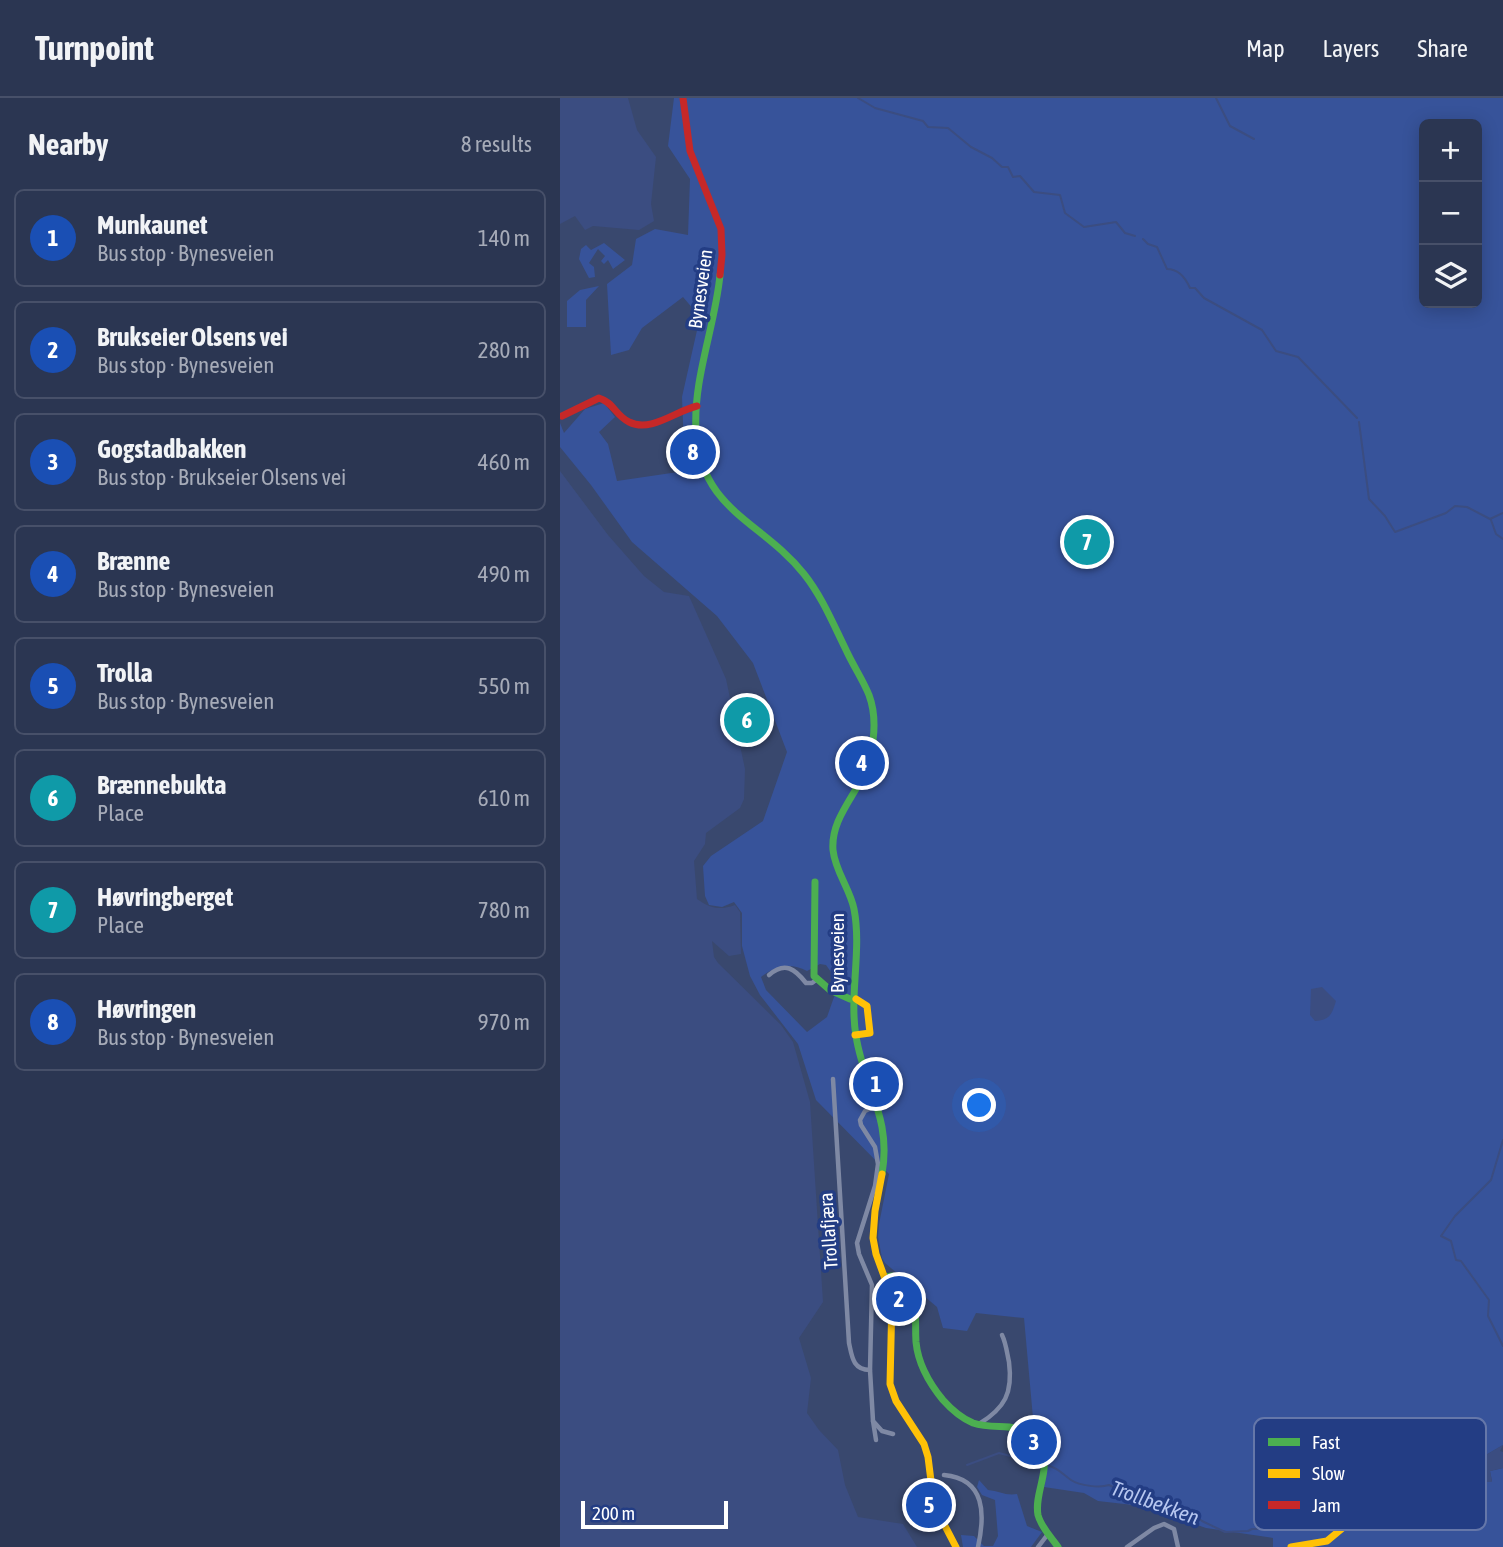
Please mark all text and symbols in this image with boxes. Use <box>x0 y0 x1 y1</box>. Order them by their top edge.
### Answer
text: Turnpoint <box>35 29 154 67</box>
text: Map <box>1246 35 1285 62</box>
text: Layers <box>1323 35 1379 62</box>
text: Share <box>1417 35 1468 62</box>
map controls <box>1419 119 1482 308</box>
button: + <box>1419 119 1482 182</box>
text: Nearby <box>28 127 108 161</box>
text: 8 results <box>461 131 532 157</box>
button: − <box>1419 182 1482 245</box>
text: Munkaunet <box>97 210 208 240</box>
text: 1 <box>48 225 58 251</box>
text: 140 m <box>478 225 530 251</box>
text: Bus stop · Bynesveien <box>97 240 274 266</box>
button: layers <box>1419 245 1482 308</box>
street label: Bynesveien <box>684 248 716 330</box>
text: Brukseier Olsens vei <box>97 322 288 352</box>
text: 2 <box>48 337 58 363</box>
text: 280 m <box>478 337 530 363</box>
text: Bus stop · Bynesveien <box>97 352 274 378</box>
pin: 8 <box>670 426 716 478</box>
text: Gogstadbakken <box>97 434 246 464</box>
text: 3 <box>48 449 58 475</box>
text: 460 m <box>478 449 530 475</box>
text: Bus stop · Brukseier Olsens vei <box>97 464 346 490</box>
pin: 7 <box>1064 516 1110 568</box>
text: Brænne <box>97 546 170 576</box>
text: 4 <box>48 561 58 587</box>
text: 490 m <box>478 561 530 587</box>
text: Bus stop · Bynesveien <box>97 576 274 602</box>
text: Trolla <box>97 658 153 688</box>
text: 5 <box>48 673 58 699</box>
text: 550 m <box>478 673 530 699</box>
text: Bus stop · Bynesveien <box>97 688 274 714</box>
pin: 6 <box>724 694 770 746</box>
pin: 4 <box>839 737 885 789</box>
text: Brænnebukta <box>97 770 226 800</box>
text: 6 <box>48 785 58 811</box>
text: 610 m <box>478 785 530 811</box>
text: Place <box>97 800 144 826</box>
text: Høvringberget <box>97 882 233 912</box>
text: 7 <box>48 897 58 923</box>
text: 780 m <box>478 897 530 923</box>
text: Place <box>97 912 144 938</box>
street label: Bynesveien <box>826 913 848 993</box>
text: Høvringen <box>97 994 196 1024</box>
text: 8 <box>48 1009 58 1035</box>
text: 970 m <box>478 1009 530 1035</box>
text: Bus stop · Bynesveien <box>97 1024 274 1050</box>
pin: 1 <box>853 1058 899 1110</box>
your location <box>962 1088 996 1122</box>
street label: Trollafjæra <box>814 1192 842 1270</box>
pin: 2 <box>876 1273 922 1325</box>
pin: 3 <box>1011 1416 1057 1468</box>
legend <box>1254 1418 1486 1530</box>
text: Fast <box>1312 1431 1340 1453</box>
text: Slow <box>1312 1462 1346 1484</box>
water label: Trollbekken <box>1108 1475 1203 1529</box>
pin: 5 <box>906 1479 952 1531</box>
text: Jam <box>1312 1494 1341 1516</box>
scale bar <box>581 1498 728 1530</box>
text: 200 m <box>592 1502 635 1524</box>

